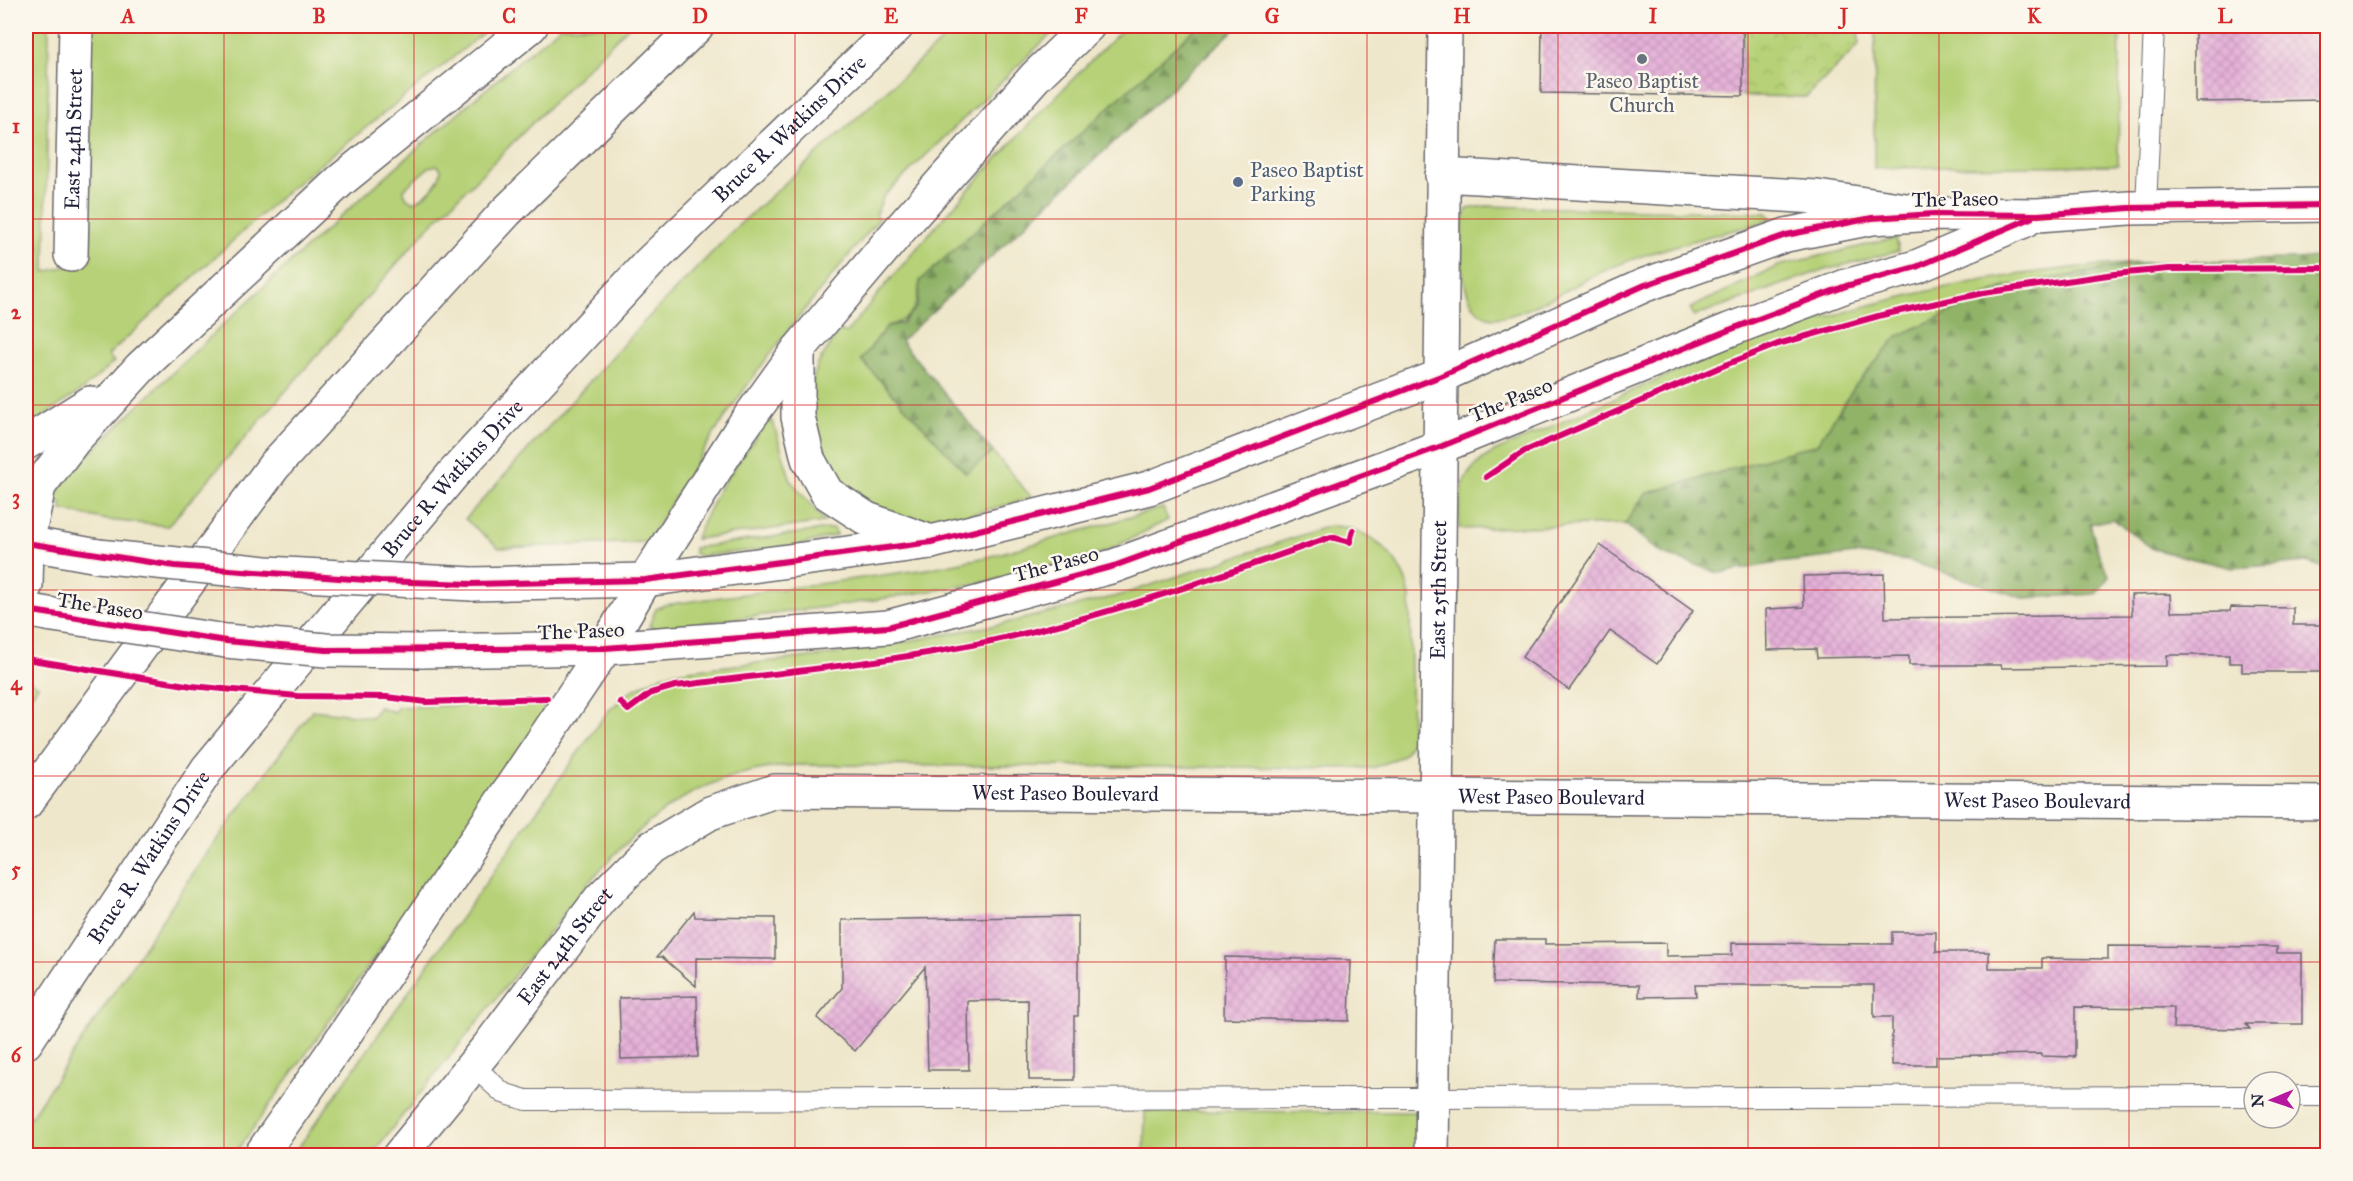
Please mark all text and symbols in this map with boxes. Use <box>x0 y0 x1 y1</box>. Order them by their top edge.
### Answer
text: A <box>119 4 135 28</box>
text: B <box>312 4 326 28</box>
text: C <box>502 4 516 28</box>
text: D <box>692 4 708 28</box>
text: E <box>884 4 899 28</box>
text: F <box>1074 4 1088 28</box>
text: G <box>1265 4 1280 28</box>
text: H <box>1453 4 1471 28</box>
text: I <box>1649 4 1658 28</box>
text: J <box>1837 4 1849 30</box>
text: K <box>2027 4 2042 28</box>
text: L <box>2218 4 2233 28</box>
street label: Bruce R. Watkins Drive <box>707 49 872 208</box>
marker: Paseo Baptist Church <box>1635 52 1649 66</box>
street label: East 24th Street <box>59 67 88 210</box>
place label: Paseo Baptist Church <box>1585 68 1699 118</box>
text: 1 <box>12 114 20 138</box>
place label: Paseo Baptist Parking <box>1250 157 1364 207</box>
marker: Paseo Baptist Parking <box>1231 175 1245 189</box>
street label: The Paseo <box>1911 185 1999 213</box>
text: 2 <box>11 300 22 324</box>
street label: The Paseo <box>1466 372 1556 428</box>
street label: Bruce R. Watkins Drive <box>376 394 529 563</box>
text: 3 <box>12 485 20 510</box>
street label: East 25th Street <box>1425 520 1452 660</box>
street label: The Paseo <box>1011 540 1102 588</box>
street label: The Paseo <box>55 586 145 626</box>
street label: The Paseo <box>537 616 625 646</box>
text: 4 <box>10 671 22 696</box>
street label: Bruce R. Watkins Drive <box>82 765 216 948</box>
street label: West Paseo Boulevard <box>972 780 1159 807</box>
street label: West Paseo Boulevard <box>1458 783 1645 811</box>
street label: West Paseo Boulevard <box>1944 787 2131 814</box>
text: 5 <box>11 857 21 881</box>
street label: East 24th Street <box>512 881 618 1010</box>
text: 6 <box>11 1043 23 1067</box>
north arrow <box>2242 1070 2302 1130</box>
text: N <box>2248 1093 2267 1108</box>

